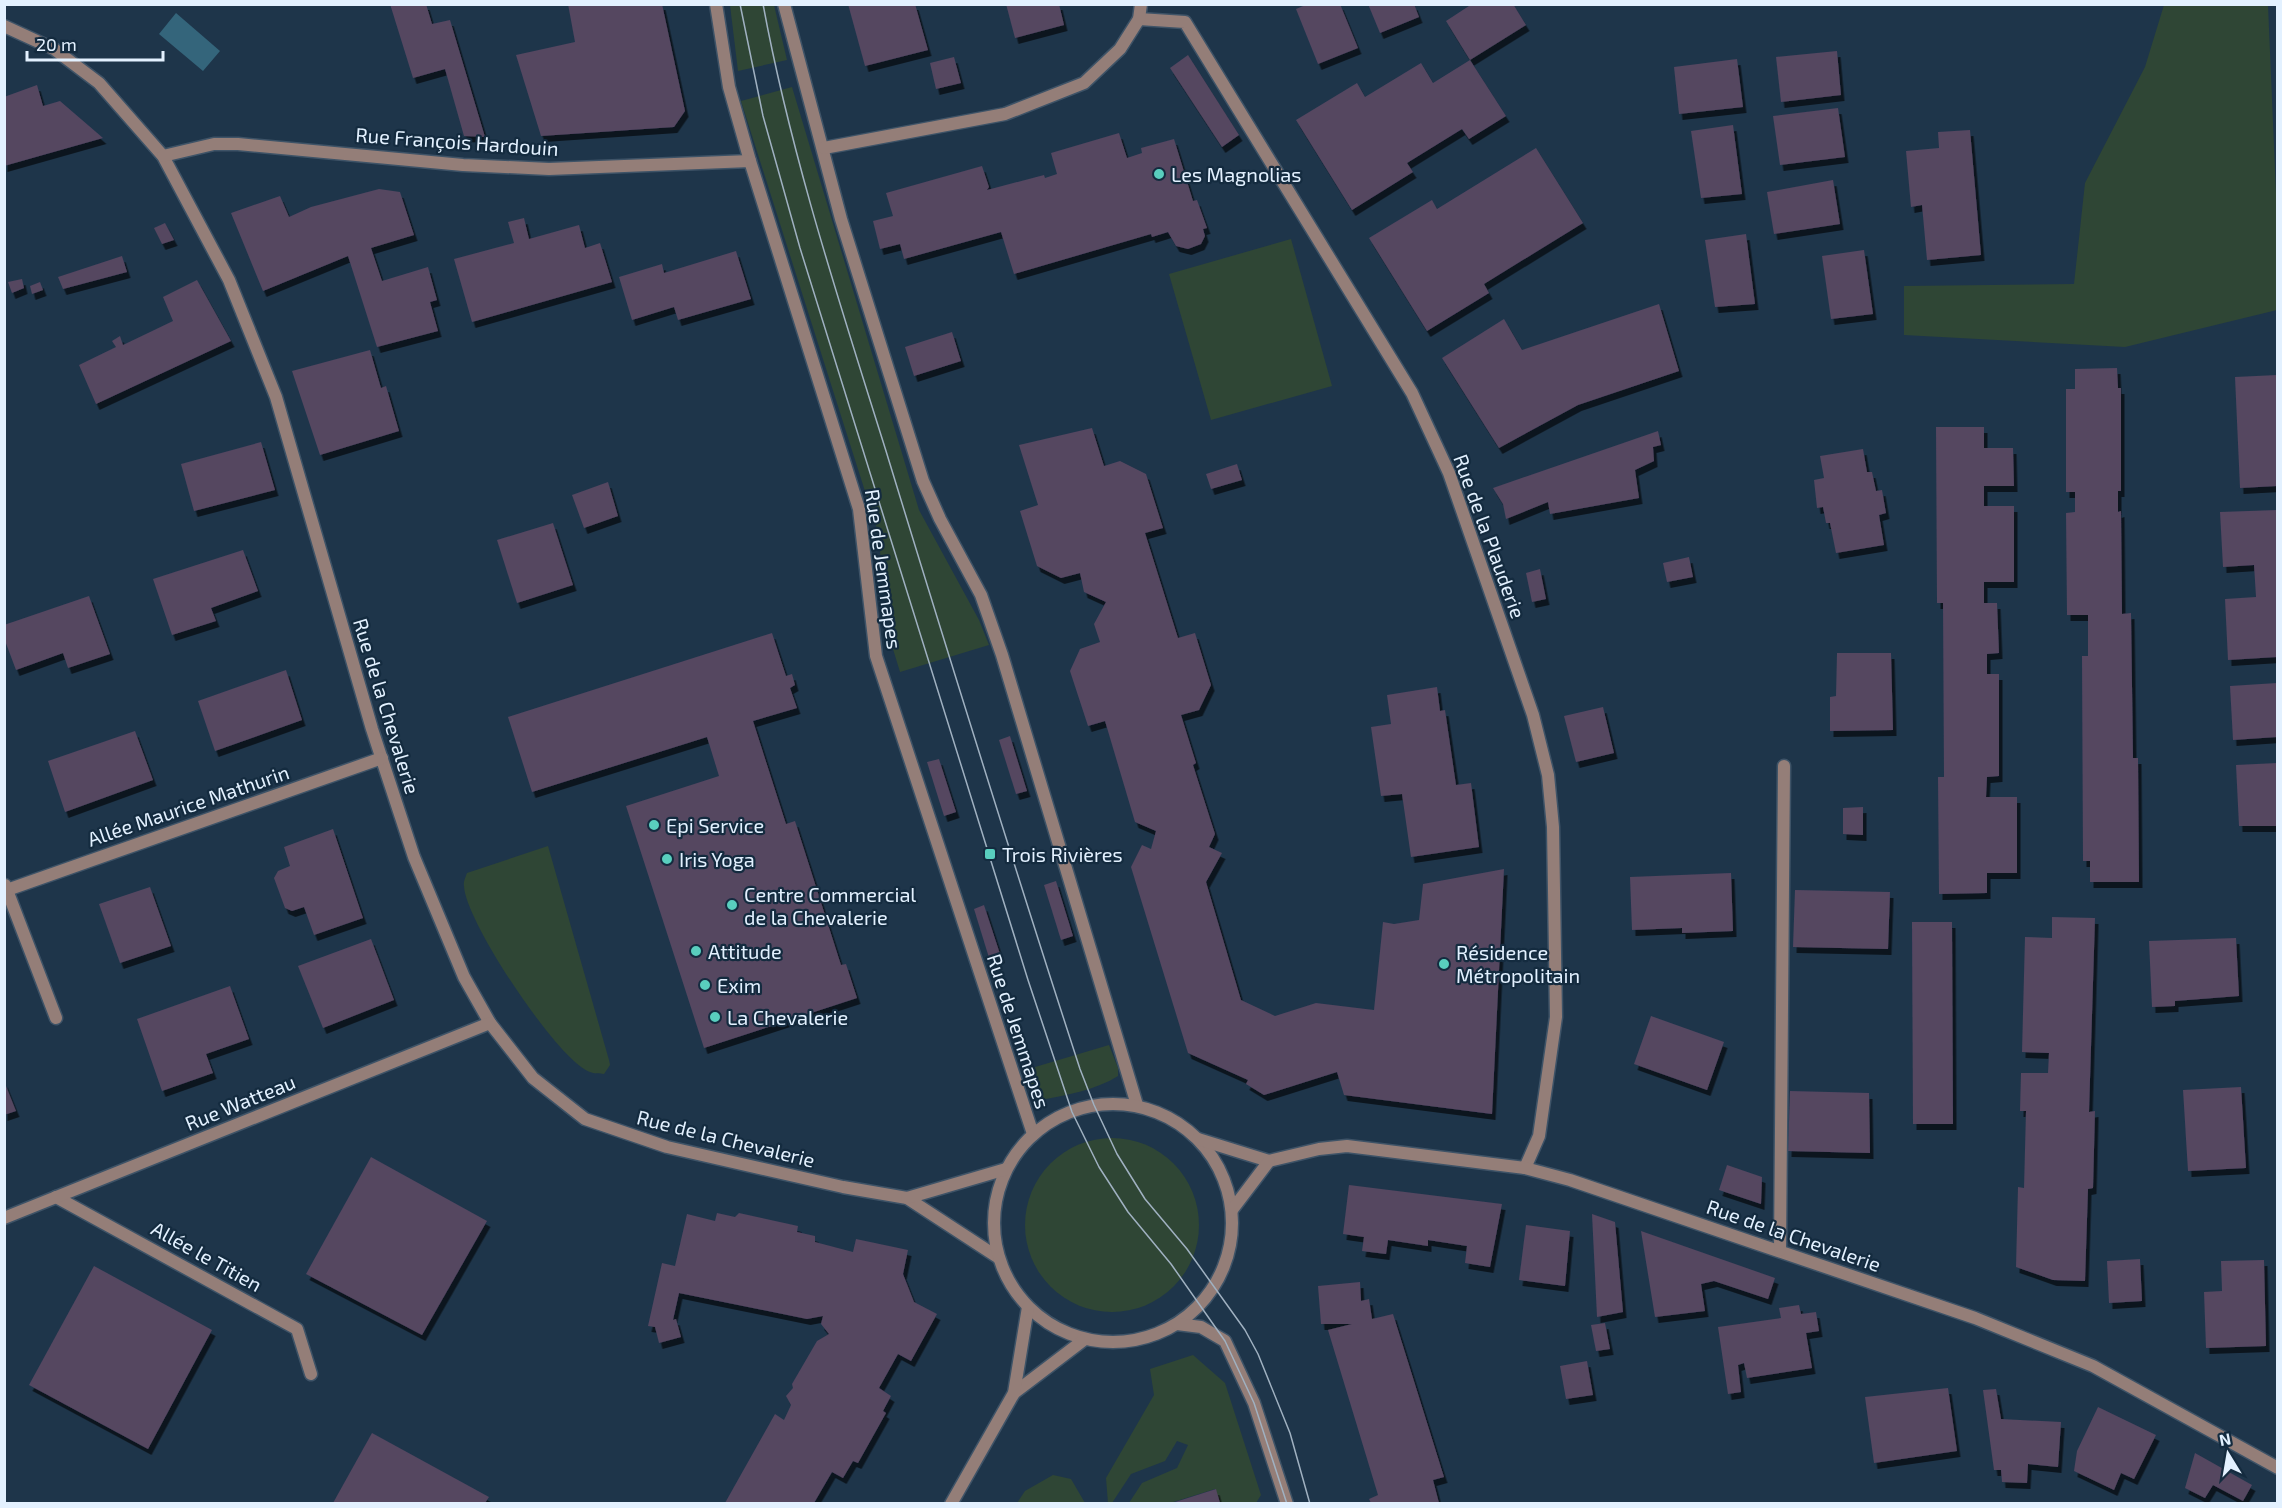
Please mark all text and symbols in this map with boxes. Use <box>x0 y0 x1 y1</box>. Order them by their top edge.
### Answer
scale bar <box>27 24 164 62</box>
text: 20 m <box>36 33 77 55</box>
street label: Rue François Hardouin <box>355 122 559 161</box>
place label: Les Magnolias <box>1171 162 1301 186</box>
marker: Les Magnolias <box>1152 167 1166 181</box>
street label: Rue de la Plauderie <box>1449 451 1531 621</box>
street label: Rue de Jemmapes <box>861 487 907 651</box>
street label: Rue de la Chevalerie <box>349 615 425 797</box>
street label: Allée Maurice Mathurin <box>84 759 292 851</box>
place label: Epi Service <box>666 813 764 837</box>
marker: Epi Service <box>647 818 661 832</box>
place label: Trois Rivières <box>1002 842 1123 866</box>
place label: Iris Yoga <box>679 847 755 871</box>
marker: Trois Rivières <box>983 847 997 861</box>
marker: Iris Yoga <box>660 852 674 866</box>
place label: Centre Commercial de la Chevalerie <box>744 882 916 929</box>
marker: Centre Commercial de la Chevalerie <box>725 898 739 912</box>
place label: Attitude <box>708 939 782 963</box>
place label: Résidence Métropolitain <box>1456 940 1580 987</box>
marker: Attitude <box>689 944 703 958</box>
street label: Rue de Jemmapes <box>983 951 1055 1111</box>
marker: Résidence Métropolitain <box>1437 957 1451 971</box>
place label: Exim <box>717 973 761 997</box>
marker: Exim <box>698 978 712 992</box>
place label: La Chevalerie <box>727 1005 848 1029</box>
marker: La Chevalerie <box>708 1010 722 1024</box>
street label: Rue Watteau <box>181 1069 299 1135</box>
street label: Rue de la Chevalerie <box>635 1104 817 1172</box>
street label: Rue de la Chevalerie <box>1704 1194 1884 1276</box>
street label: Allée le Titien <box>148 1216 266 1296</box>
north arrow <box>2198 1424 2258 1484</box>
text: N <box>2218 1428 2233 1449</box>

